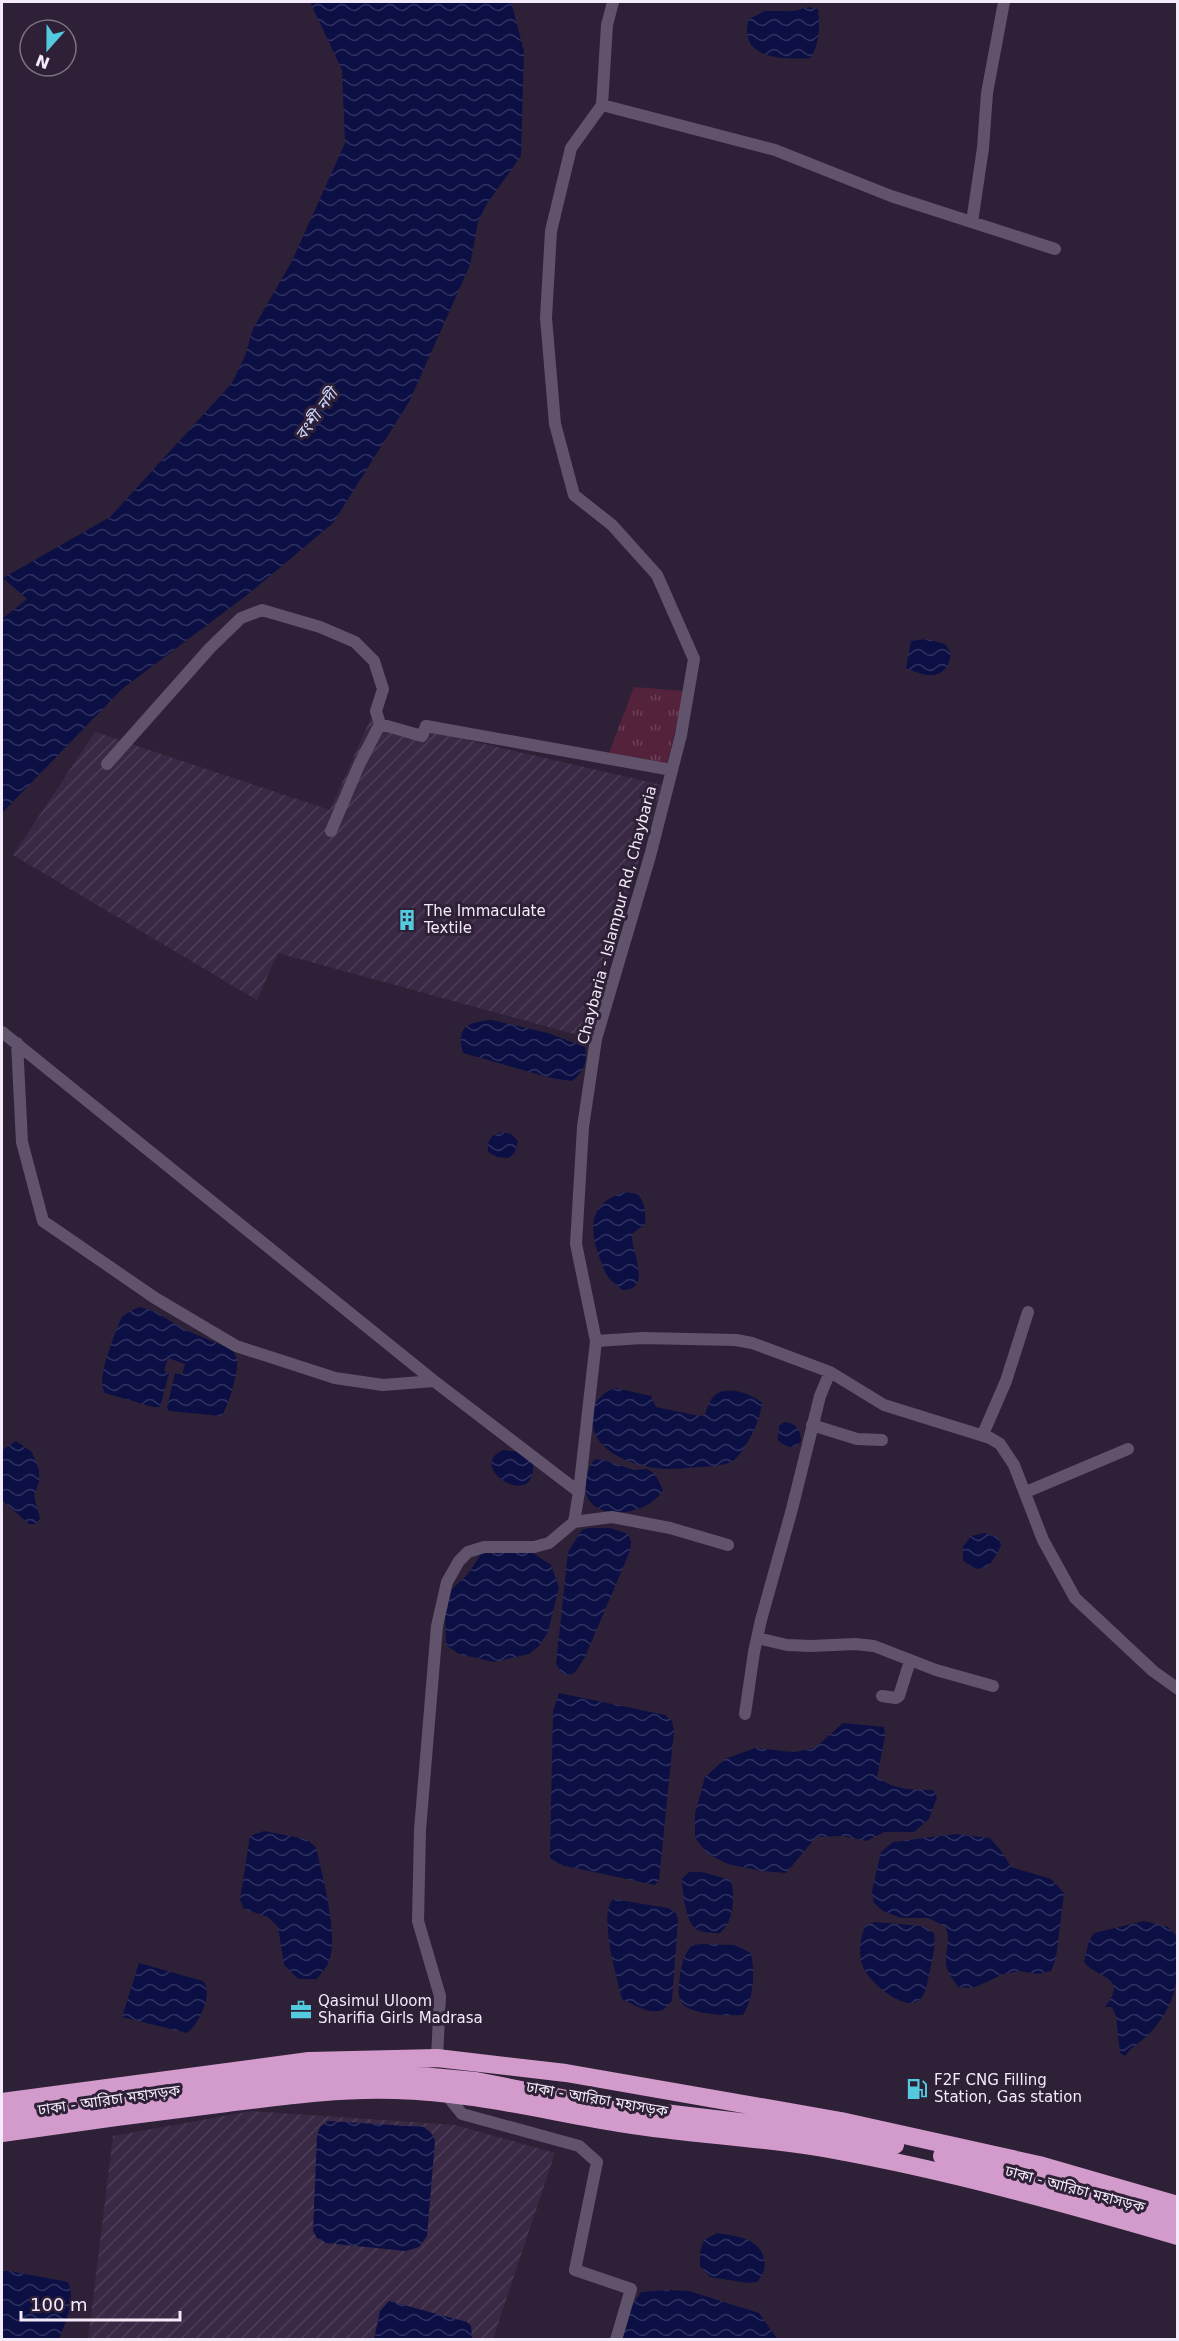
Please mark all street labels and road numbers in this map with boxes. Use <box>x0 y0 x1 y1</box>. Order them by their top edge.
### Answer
street label: Chaybaria - Islampur Rd, Chaybaria <box>574 784 660 1046</box>
street label: ঢাকা - আরিচা মহাসড়ক <box>524 2077 670 2120</box>
street label: ঢাকা - আরিচা মহাসড়ক <box>36 2081 182 2119</box>
street label: ঢাকা - আরিচা মহাসড়ক <box>1002 2161 1148 2217</box>

